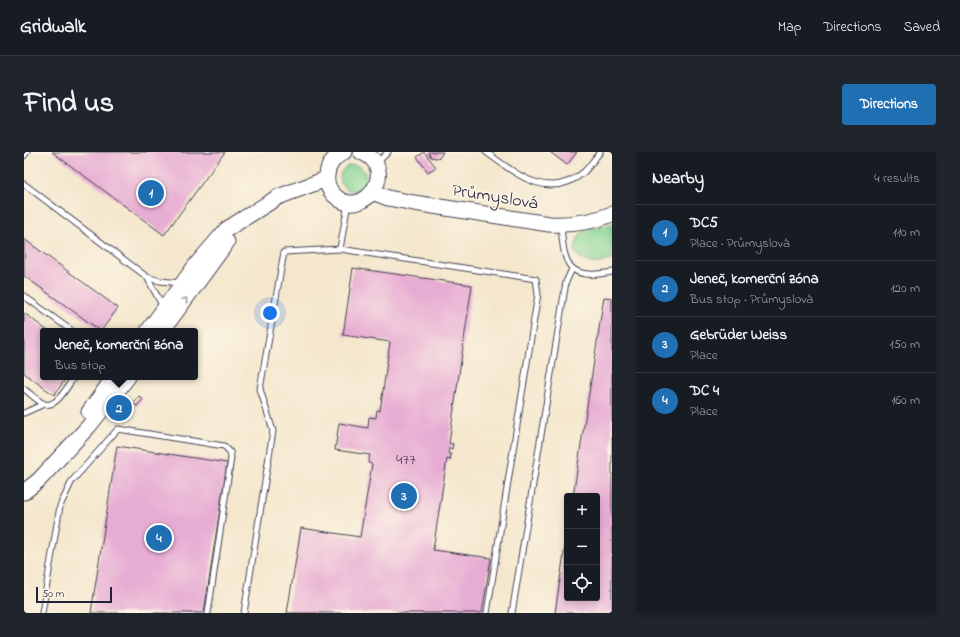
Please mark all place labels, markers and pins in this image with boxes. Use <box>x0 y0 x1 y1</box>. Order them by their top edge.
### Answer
pin: 1 <box>138 178 164 208</box>
pin: 2 <box>106 393 132 423</box>
pin: 3 <box>391 481 417 511</box>
pin: 4 <box>146 523 172 553</box>

